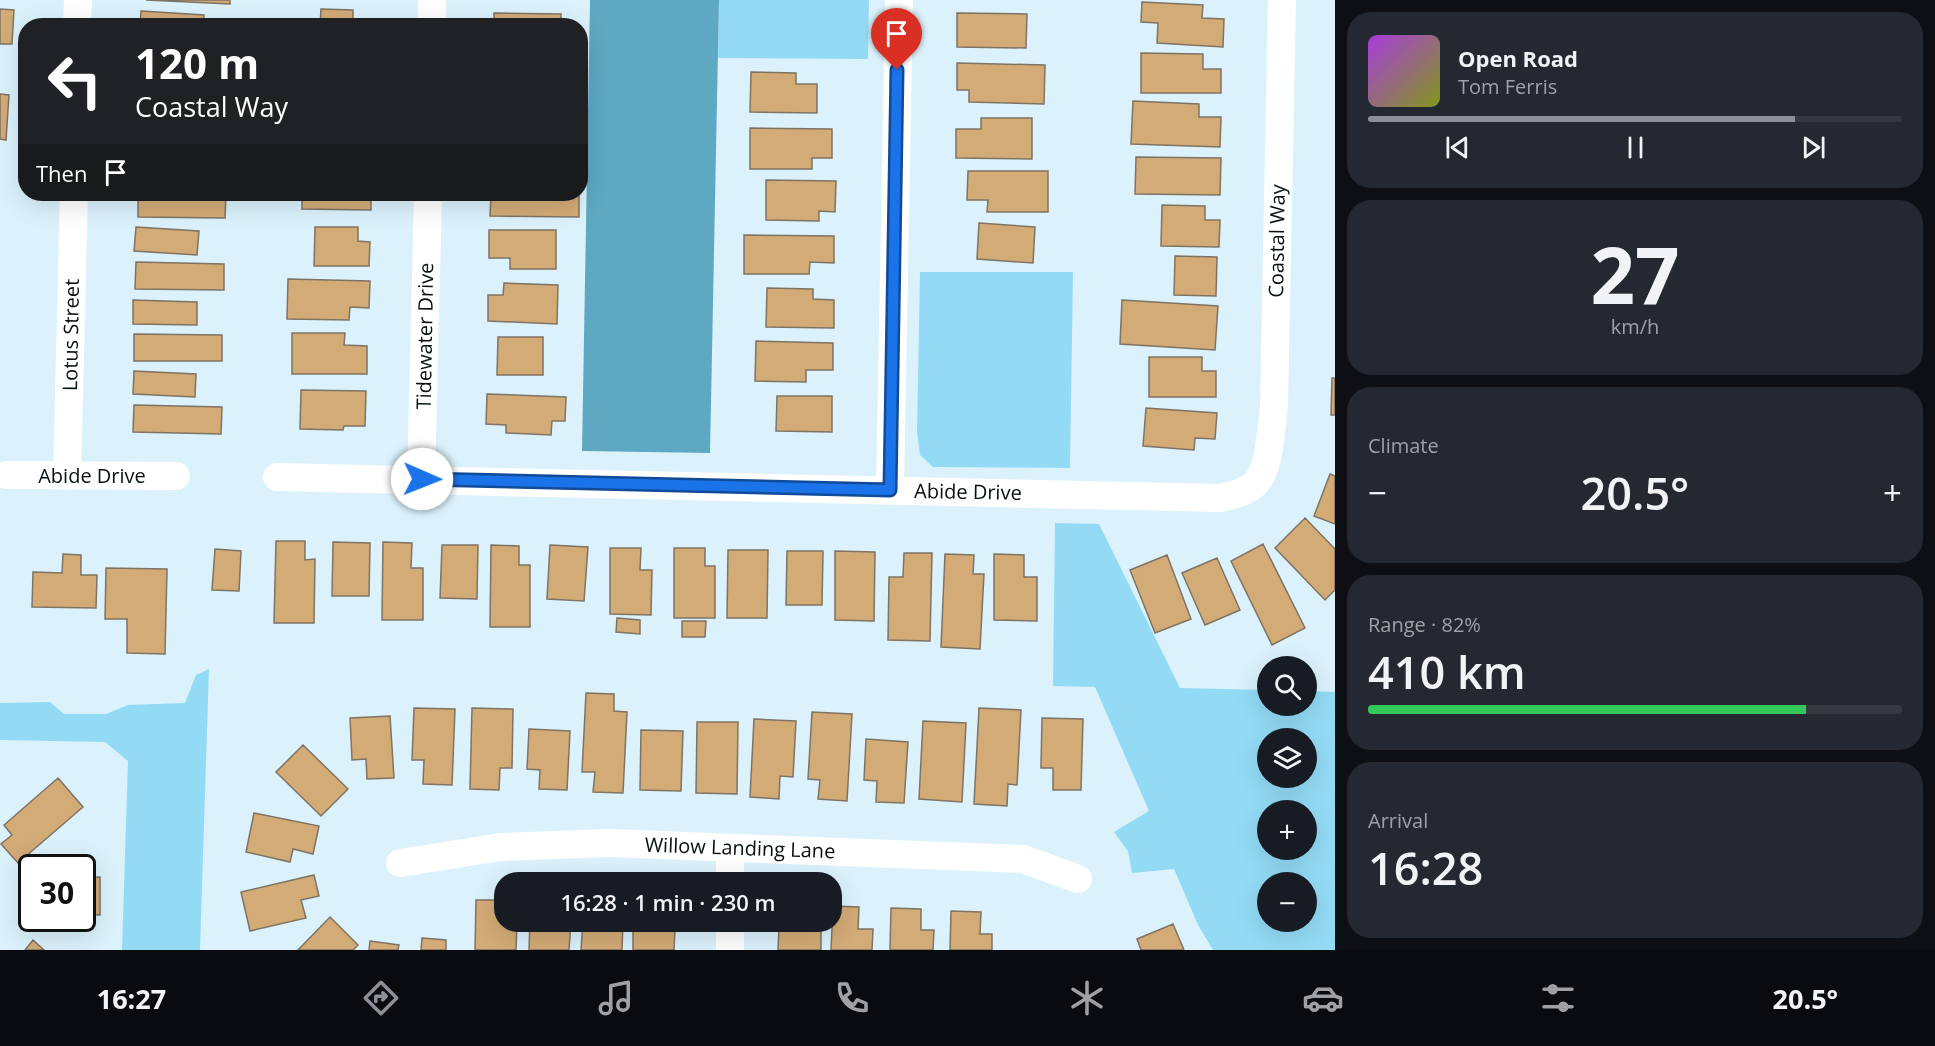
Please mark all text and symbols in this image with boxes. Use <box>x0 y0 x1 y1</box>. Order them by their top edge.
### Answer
pin <box>871 8 922 70</box>
icon: arrive <box>880 17 913 50</box>
text: 120 m <box>135 34 259 91</box>
icon: left <box>36 42 114 120</box>
text: Open Road <box>1458 43 1578 73</box>
text: Tom Ferris <box>1458 73 1557 100</box>
text: Coastal Way <box>135 88 288 125</box>
icon: previous <box>1441 131 1474 164</box>
icon: pause <box>1619 131 1652 164</box>
icon: next <box>1797 131 1830 164</box>
icon: arrive <box>99 156 132 189</box>
text: Then <box>36 158 87 188</box>
street label: Coastal Way <box>1262 183 1291 298</box>
text: 27 <box>1590 221 1680 327</box>
street label: Tidewater Drive <box>410 262 439 410</box>
street label: Lotus Street <box>56 279 85 391</box>
text: km/h <box>1611 313 1659 340</box>
text: Climate <box>1368 432 1439 459</box>
position arrow <box>390 447 454 511</box>
street label: Abide Drive <box>38 462 146 489</box>
text: 20.5° <box>1581 462 1689 523</box>
text: − <box>1368 470 1387 515</box>
text: + <box>1883 470 1902 515</box>
street label: Abide Drive <box>914 477 1022 506</box>
text: Range · 82% <box>1368 611 1481 638</box>
text: 410 km <box>1368 641 1526 702</box>
map controls <box>1257 656 1317 932</box>
button: search <box>1257 656 1317 716</box>
button: layers <box>1257 728 1317 788</box>
button: + <box>1257 800 1317 860</box>
text: Arrival <box>1368 807 1428 834</box>
street label: Willow Landing Lane <box>644 831 836 864</box>
text: 16:28 <box>1368 837 1483 898</box>
speed limit sign: 30 <box>18 854 96 932</box>
button: − <box>1257 872 1317 932</box>
text: 16:28 · 1 min · 230 m <box>560 887 776 917</box>
icon: directions <box>360 977 402 1019</box>
icon: music <box>595 977 637 1019</box>
icon: phone <box>831 977 873 1019</box>
icon: climate <box>1066 977 1108 1019</box>
icon: car <box>1302 977 1344 1019</box>
icon: filters <box>1537 977 1579 1019</box>
text: 16:27 <box>97 980 166 1017</box>
text: 20.5° <box>1773 980 1838 1017</box>

